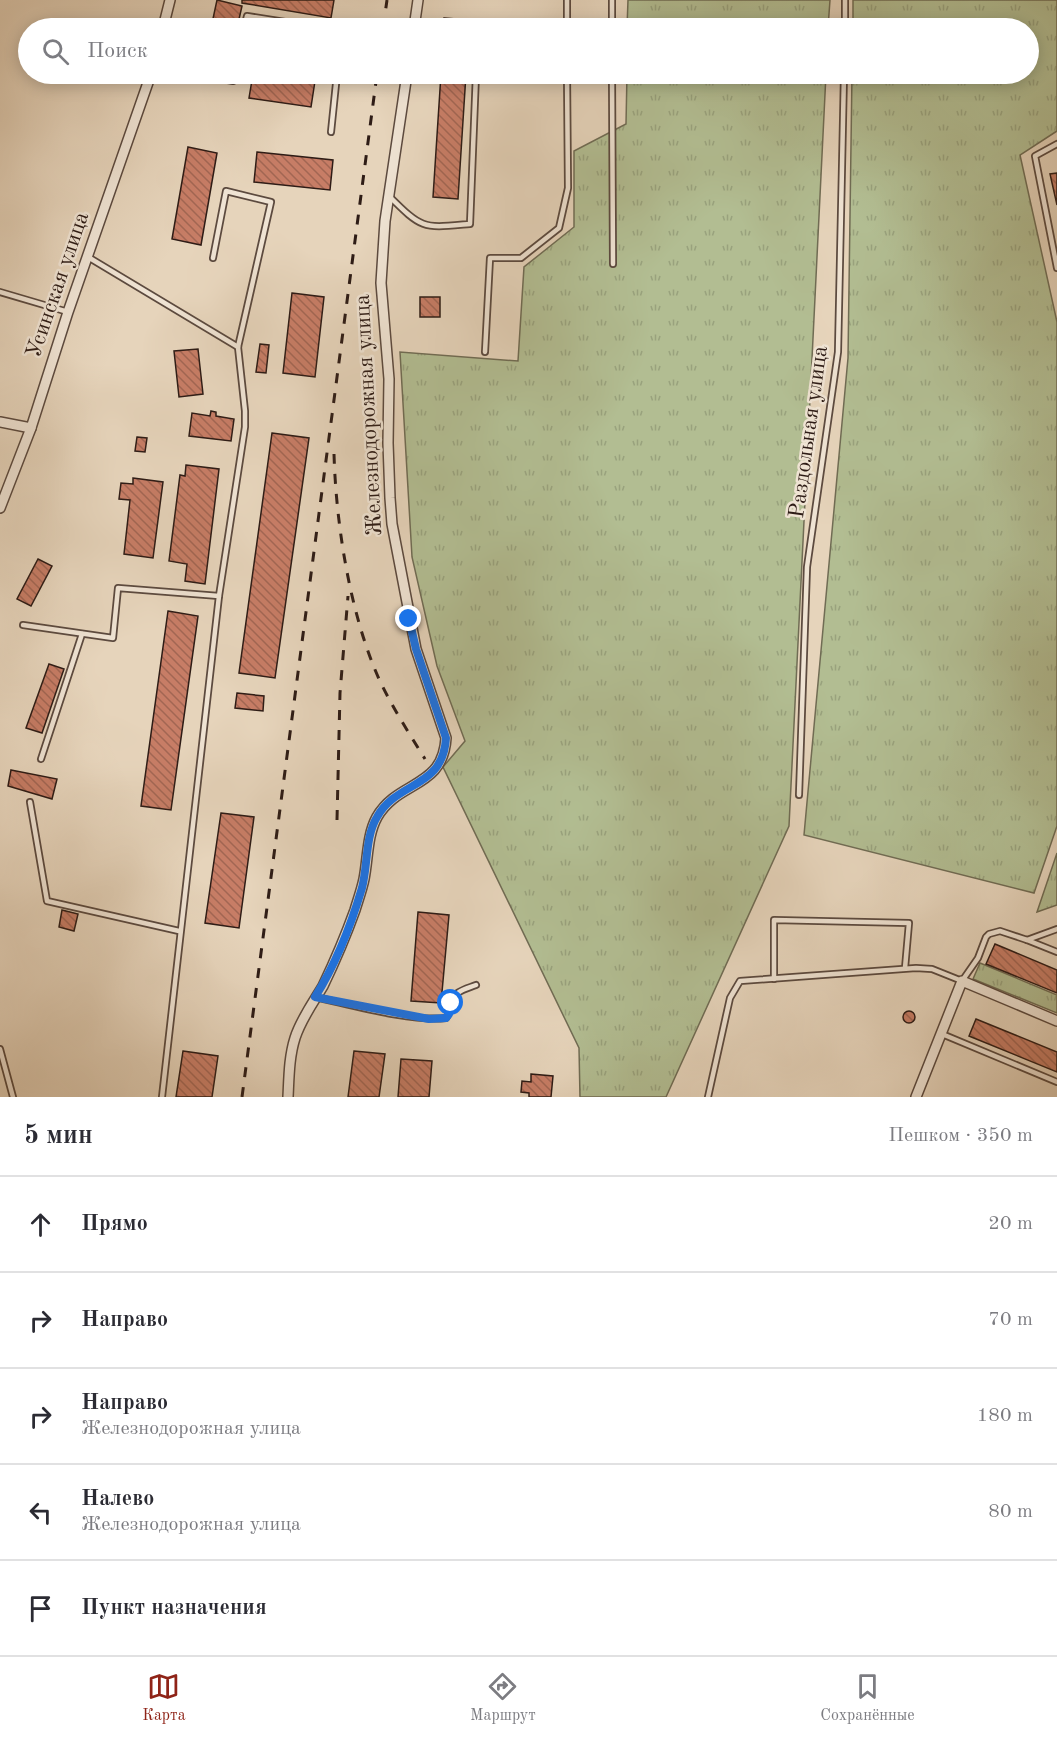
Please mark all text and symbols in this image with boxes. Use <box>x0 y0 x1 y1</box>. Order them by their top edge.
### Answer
search box <box>18 18 1039 84</box>
icon: search <box>39 35 72 68</box>
text: Поиск <box>87 40 148 62</box>
street label: Усинская улица <box>23 209 93 361</box>
street label: Железнодорожная улица <box>352 293 386 536</box>
street label: Раздольная улица <box>786 344 832 520</box>
route end <box>395 605 421 631</box>
route start <box>437 989 463 1015</box>
text: 5 мин <box>24 1123 93 1149</box>
text: Пешком · 350 m <box>888 1126 1033 1146</box>
icon: ahead <box>24 1208 57 1241</box>
text: Прямо <box>81 1213 148 1235</box>
text: 20 m <box>988 1214 1033 1234</box>
icon: right <box>24 1304 57 1337</box>
text: Направо <box>81 1309 168 1331</box>
text: 70 m <box>988 1310 1033 1330</box>
text: Направо <box>81 1392 168 1414</box>
icon: right <box>24 1400 57 1433</box>
text: 180 m <box>977 1406 1033 1426</box>
text: Железнодорожная улица <box>81 1419 301 1439</box>
text: Налево <box>81 1488 154 1510</box>
icon: left <box>24 1496 57 1529</box>
text: 80 m <box>988 1502 1033 1522</box>
text: Железнодорожная улица <box>81 1515 301 1535</box>
icon: arrive <box>24 1592 57 1625</box>
text: Пункт назначения <box>81 1597 267 1619</box>
tab: Карта <box>142 1670 186 1726</box>
tab: Маршрут <box>470 1670 536 1726</box>
tab: Сохранённые <box>820 1670 915 1726</box>

